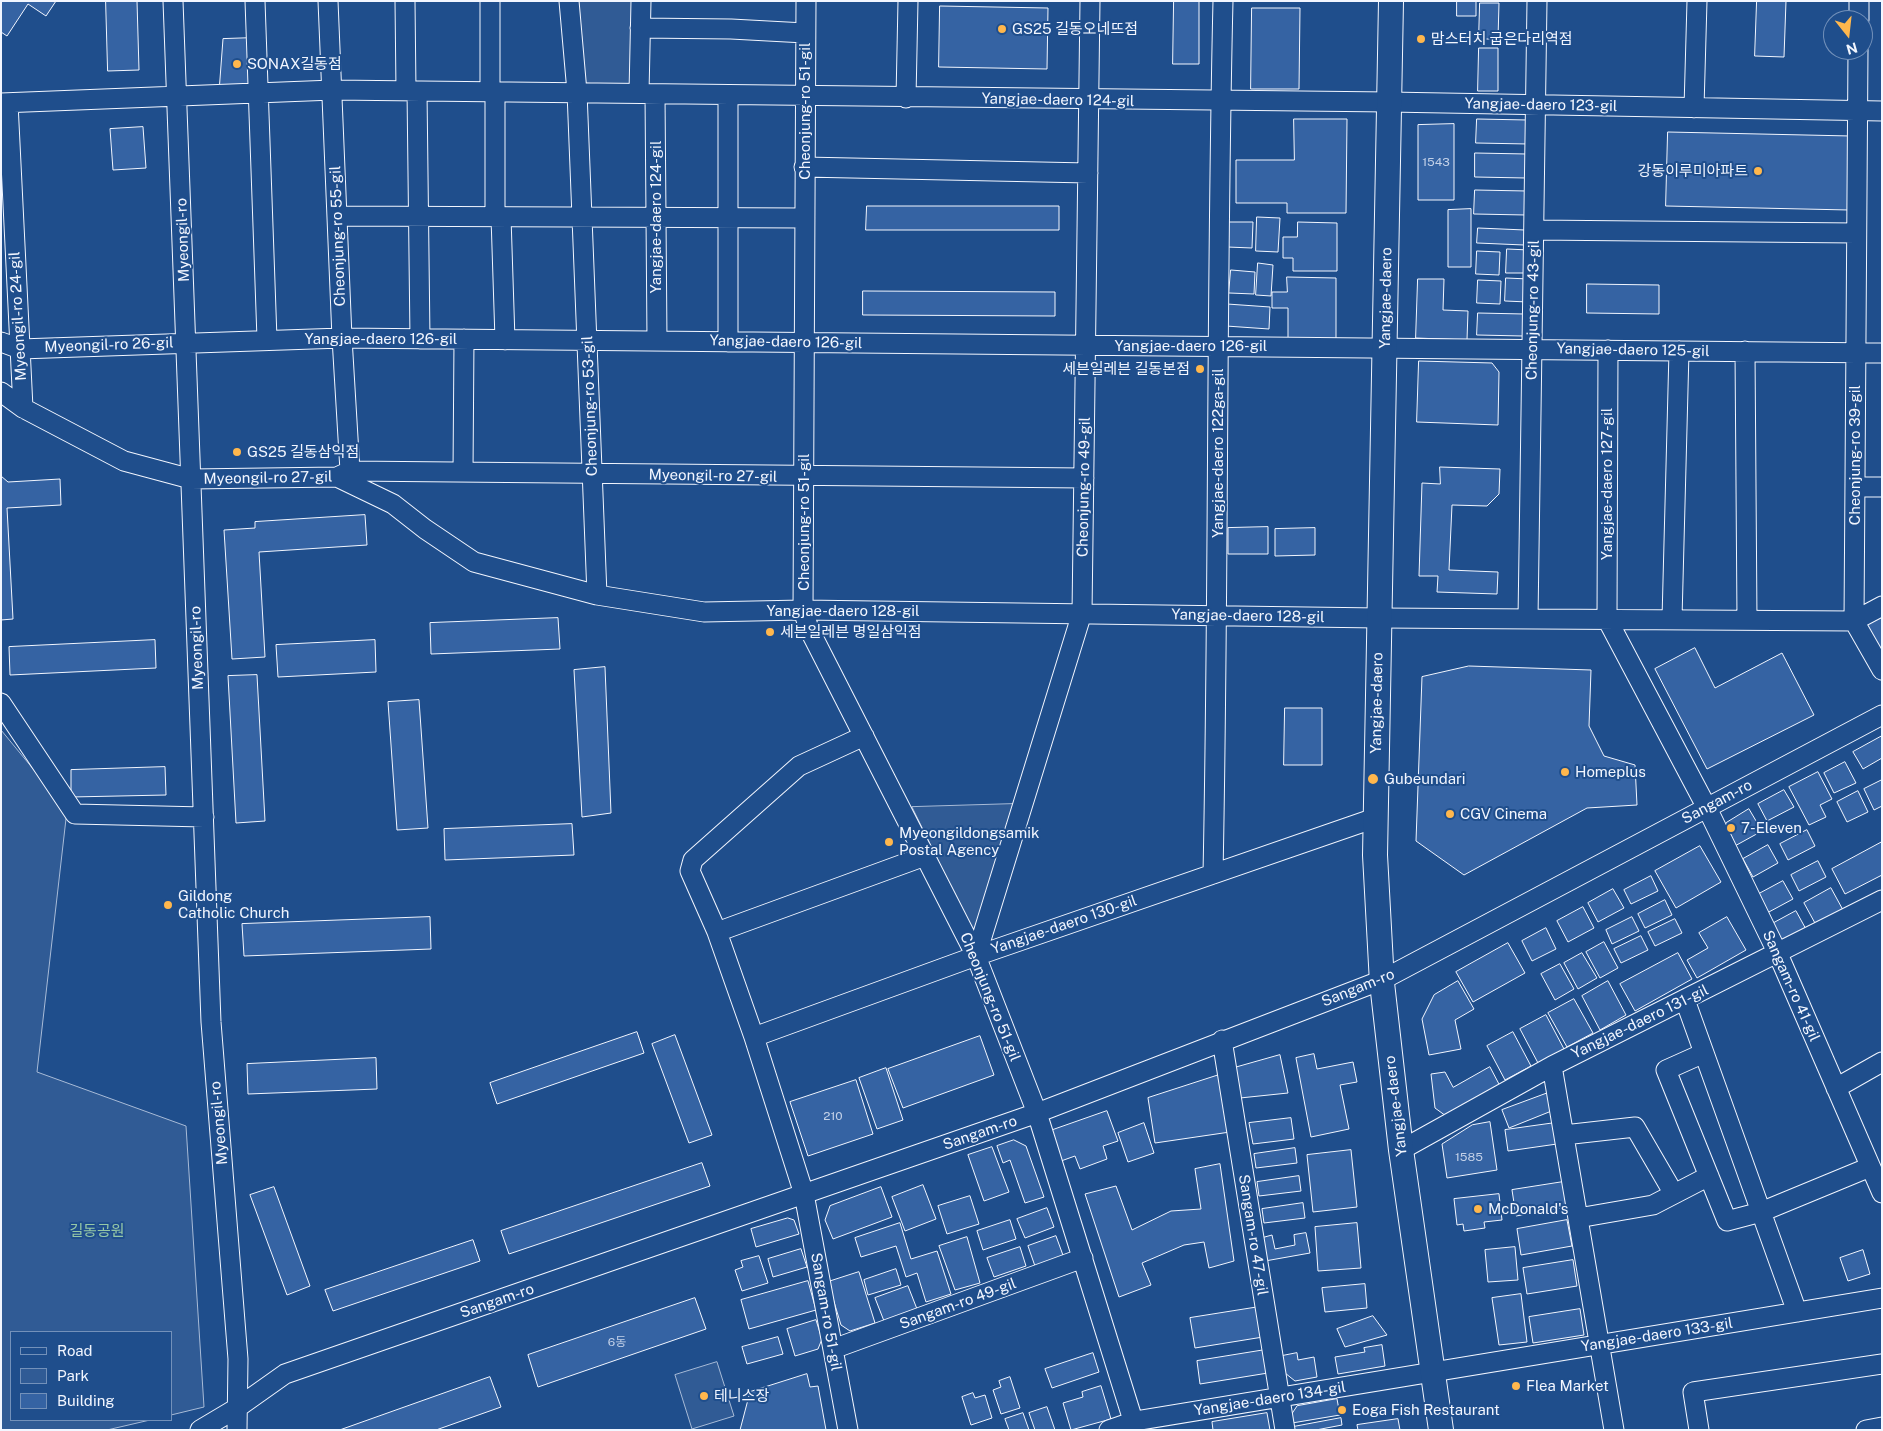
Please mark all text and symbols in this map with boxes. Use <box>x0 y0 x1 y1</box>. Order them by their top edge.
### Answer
north arrow <box>1823 10 1873 60</box>
place label: GS25 길동오네뜨점 <box>1012 20 1138 38</box>
marker: GS25 길동오네뜨점 <box>996 23 1008 35</box>
place label: 맘스터치 굽은다리역점 <box>1431 30 1573 48</box>
marker: 맘스터치 굽은다리역점 <box>1415 33 1427 45</box>
text: N <box>1844 39 1859 58</box>
street label: Cheonjung-ro 51-gil <box>796 42 814 180</box>
place label: SONAX길동점 <box>247 55 342 73</box>
marker: SONAX길동점 <box>231 58 243 70</box>
street label: Yangjae-daero 124-gil <box>981 90 1135 110</box>
street label: Yangjae-daero 123-gil <box>1464 95 1618 115</box>
street label: Yangjae-daero 124-gil <box>647 141 665 293</box>
house number: 1543 <box>1422 155 1450 169</box>
place label: 강동이루미아파트 <box>1638 162 1748 180</box>
street label: Cheonjung-ro 55-gil <box>327 165 349 307</box>
marker: 강동이루미아파트 <box>1752 165 1764 177</box>
street label: Myeongil-ro <box>173 198 193 282</box>
street label: Cheonjung-ro 43-gil <box>1523 240 1543 380</box>
street label: Yangjae-daero <box>1376 247 1396 349</box>
street label: Myeongil-ro 24-gil <box>6 251 30 381</box>
street label: Yangjae-daero 126-gil <box>305 330 457 348</box>
street label: Yangjae-daero 126-gil <box>709 332 863 352</box>
street label: Myeongil-ro 26-gil <box>44 334 174 356</box>
street label: Cheonjung-ro 53-gil <box>579 335 601 477</box>
street label: Yangjae-daero 126-gil <box>1115 337 1267 355</box>
street label: Yangjae-daero 125-gil <box>1556 340 1710 360</box>
place label: 세븐일레븐 길동본점 <box>1062 360 1190 378</box>
marker: 세븐일레븐 길동본점 <box>1194 363 1206 375</box>
street label: Yangjae-daero 122ga-gil <box>1209 368 1227 538</box>
street label: Cheonjung-ro 39-gil <box>1846 385 1864 525</box>
street label: Yangjae-daero 127-gil <box>1598 408 1616 560</box>
street label: Cheonjung-ro 49-gil <box>1074 417 1094 557</box>
place label: GS25 길동삼익점 <box>247 443 359 461</box>
marker: GS25 길동삼익점 <box>231 446 243 458</box>
street label: Cheonjung-ro 51-gil <box>795 453 813 591</box>
street label: Myeongil-ro 27-gil <box>648 466 778 486</box>
street label: Myeongil-ro 27-gil <box>203 468 333 488</box>
street label: Yangjae-daero 128-gil <box>766 602 920 620</box>
street label: Myeongil-ro <box>187 606 207 690</box>
street label: Yangjae-daero 128-gil <box>1171 606 1325 626</box>
place label: 세븐일레븐 명일삼익점 <box>780 623 922 641</box>
marker: 세븐일레븐 명일삼익점 <box>764 626 776 638</box>
street label: Yangjae-daero <box>1367 652 1387 754</box>
place label: Homeplus <box>1575 763 1646 781</box>
marker: Homeplus <box>1559 766 1571 778</box>
place label: Gubeundari <box>1384 770 1466 788</box>
marker: Gubeundari <box>1366 772 1380 786</box>
street label: Sangam-ro <box>1679 776 1755 828</box>
place label: CGV Cinema <box>1460 805 1547 823</box>
marker: CGV Cinema <box>1444 808 1456 820</box>
place label: 7-Eleven <box>1741 819 1802 837</box>
marker: 7-Eleven <box>1725 822 1737 834</box>
place label: Myeongildongsamik Postal Agency <box>899 824 1039 859</box>
marker: Myeongildongsamik Postal Agency <box>883 836 895 848</box>
place label: Gildong Catholic Church <box>178 887 289 922</box>
street label: Yangjae-daero 130-gil <box>989 892 1139 958</box>
marker: Gildong Catholic Church <box>162 899 174 911</box>
street label: Sangam-ro 41-gil <box>1758 928 1824 1044</box>
street label: Cheonjung-ro 51-gil <box>956 930 1024 1064</box>
street label: Sangam-ro <box>1319 965 1397 1011</box>
street label: Yangjae-daero 131-gil <box>1569 981 1711 1063</box>
street label: Yangjae-daero <box>1381 1055 1411 1157</box>
street label: Myeongil-ro <box>206 1080 232 1166</box>
house number: 210 <box>823 1109 843 1123</box>
street label: Sangam-ro <box>941 1112 1019 1154</box>
house number: 1585 <box>1455 1150 1483 1164</box>
street label: Sangam-ro 47-gil <box>1235 1173 1271 1297</box>
place label: McDonald's <box>1488 1200 1568 1218</box>
marker: McDonald's <box>1472 1203 1484 1215</box>
park label: 길동공원 <box>69 1222 125 1240</box>
street label: Sangam-ro 51-gil <box>807 1251 845 1373</box>
street label: Sangam-ro 49-gil <box>897 1275 1019 1333</box>
street label: Sangam-ro <box>458 1280 536 1322</box>
street label: Yangjae-daero 133-gil <box>1580 1314 1734 1356</box>
legend <box>10 1331 172 1421</box>
house number: 6동 <box>608 1335 626 1349</box>
text: Road <box>57 1342 93 1359</box>
text: Park <box>57 1367 89 1384</box>
place label: Flea Market <box>1526 1377 1609 1395</box>
street label: Yangjae-daero 134-gil <box>1193 1378 1347 1420</box>
marker: Flea Market <box>1510 1380 1522 1392</box>
place label: 테니스장 <box>714 1387 769 1405</box>
marker: 테니스장 <box>698 1390 710 1402</box>
text: Building <box>57 1392 115 1409</box>
place label: Eoga Fish Restaurant <box>1352 1401 1500 1419</box>
marker: Eoga Fish Restaurant <box>1336 1404 1348 1416</box>

